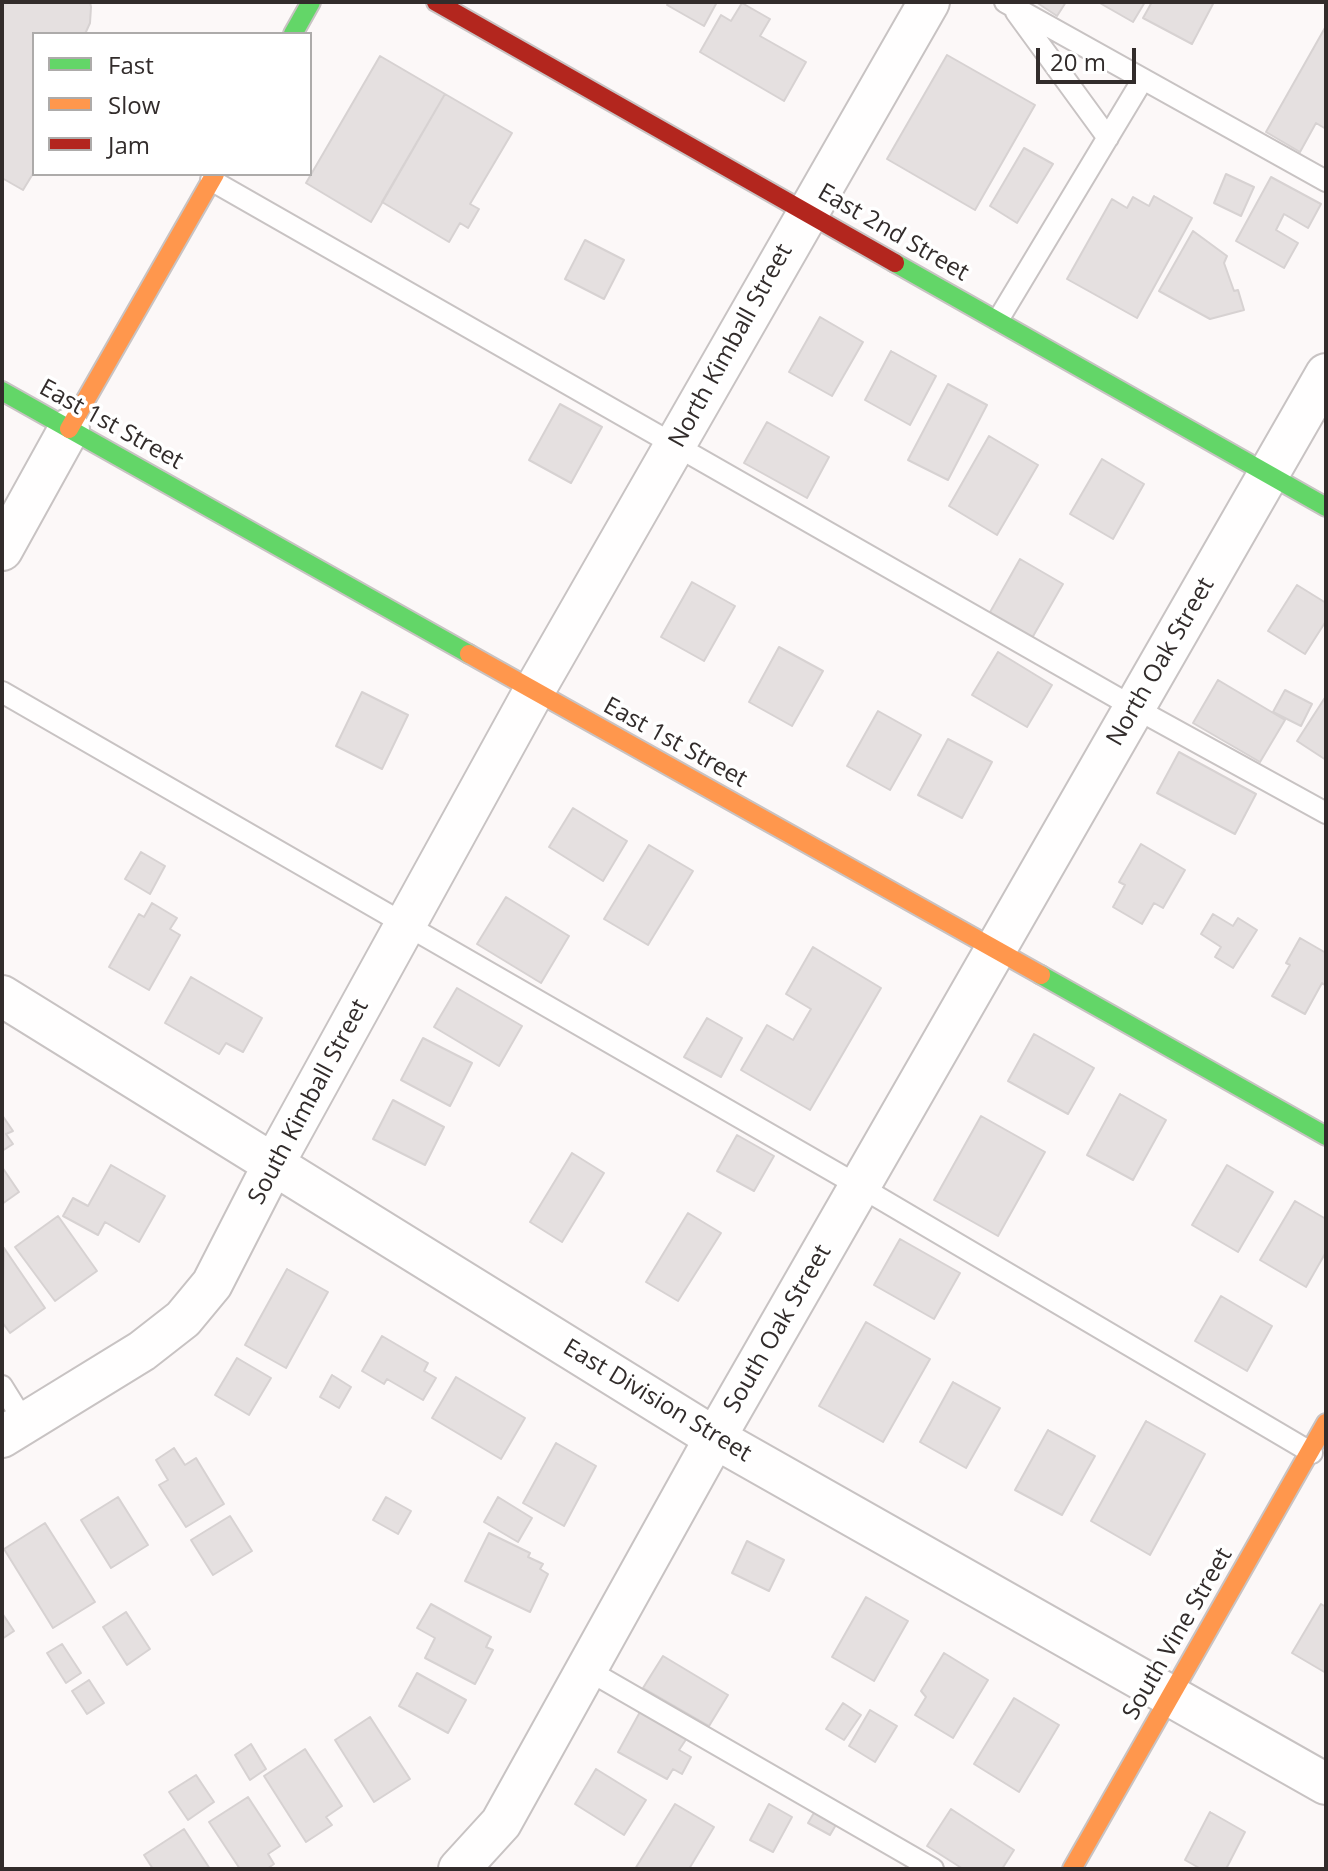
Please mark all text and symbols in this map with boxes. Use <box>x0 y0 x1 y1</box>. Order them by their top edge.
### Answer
legend <box>32 32 312 176</box>
scale bar <box>1040 32 1140 82</box>
text: 20 m <box>1050 45 1106 78</box>
text: Fast <box>108 48 154 81</box>
text: Slow <box>108 88 160 121</box>
text: Jam <box>108 128 150 161</box>
street label: East 2nd Street <box>812 178 974 288</box>
street label: North Kimball Street <box>663 239 799 453</box>
street label: East 1st Street <box>34 374 188 476</box>
street label: North Oak Street <box>1101 573 1221 751</box>
street label: East 1st Street <box>598 692 752 794</box>
street label: South Kimball Street <box>243 994 375 1210</box>
street label: South Oak Street <box>718 1240 838 1418</box>
street label: East Division Street <box>558 1333 756 1469</box>
street label: South Vine Street <box>1117 1543 1239 1725</box>

